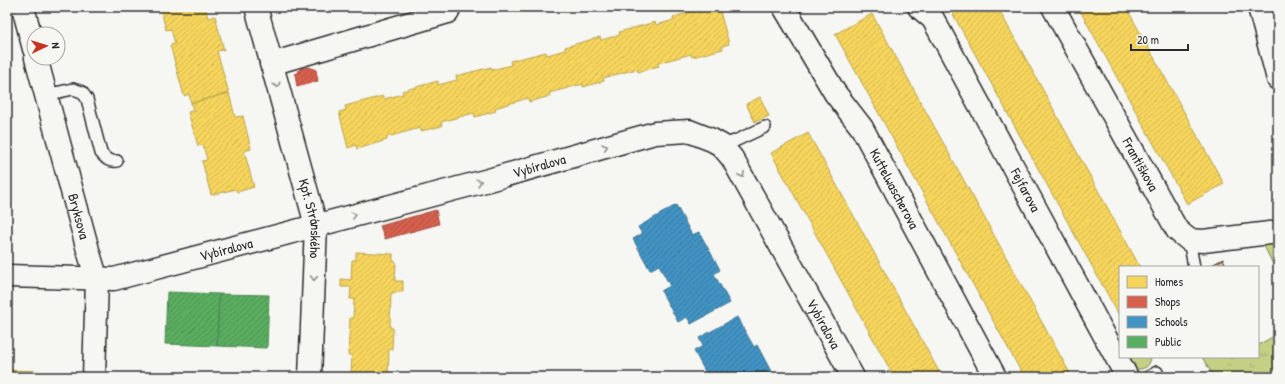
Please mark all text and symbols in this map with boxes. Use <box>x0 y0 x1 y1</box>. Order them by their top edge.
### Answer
north arrow <box>26 26 66 66</box>
scale bar <box>1131 26 1188 52</box>
text: 20 m <box>1137 31 1159 48</box>
text: N <box>49 42 63 49</box>
one-way arrow <box>272 82 281 89</box>
street label: Františkova <box>1118 133 1164 195</box>
one-way arrow <box>601 143 608 152</box>
street label: Kuttelwascherova <box>866 145 924 232</box>
street label: Vybíralova <box>510 149 568 182</box>
street label: Fejfarova <box>1006 164 1046 215</box>
one-way arrow <box>737 171 744 178</box>
street label: Kpt. Stránského <box>295 176 326 259</box>
one-way arrow <box>476 178 483 187</box>
street label: Bryksova <box>64 191 95 242</box>
one-way arrow <box>350 212 357 220</box>
street label: Vybíralova <box>197 233 255 265</box>
legend <box>1119 266 1259 358</box>
text: Homes <box>1155 273 1183 290</box>
one-way arrow <box>309 275 318 281</box>
text: Shops <box>1155 293 1181 310</box>
street label: Vybíralova <box>803 295 846 352</box>
text: Schools <box>1155 313 1188 330</box>
text: Public <box>1155 333 1181 350</box>

